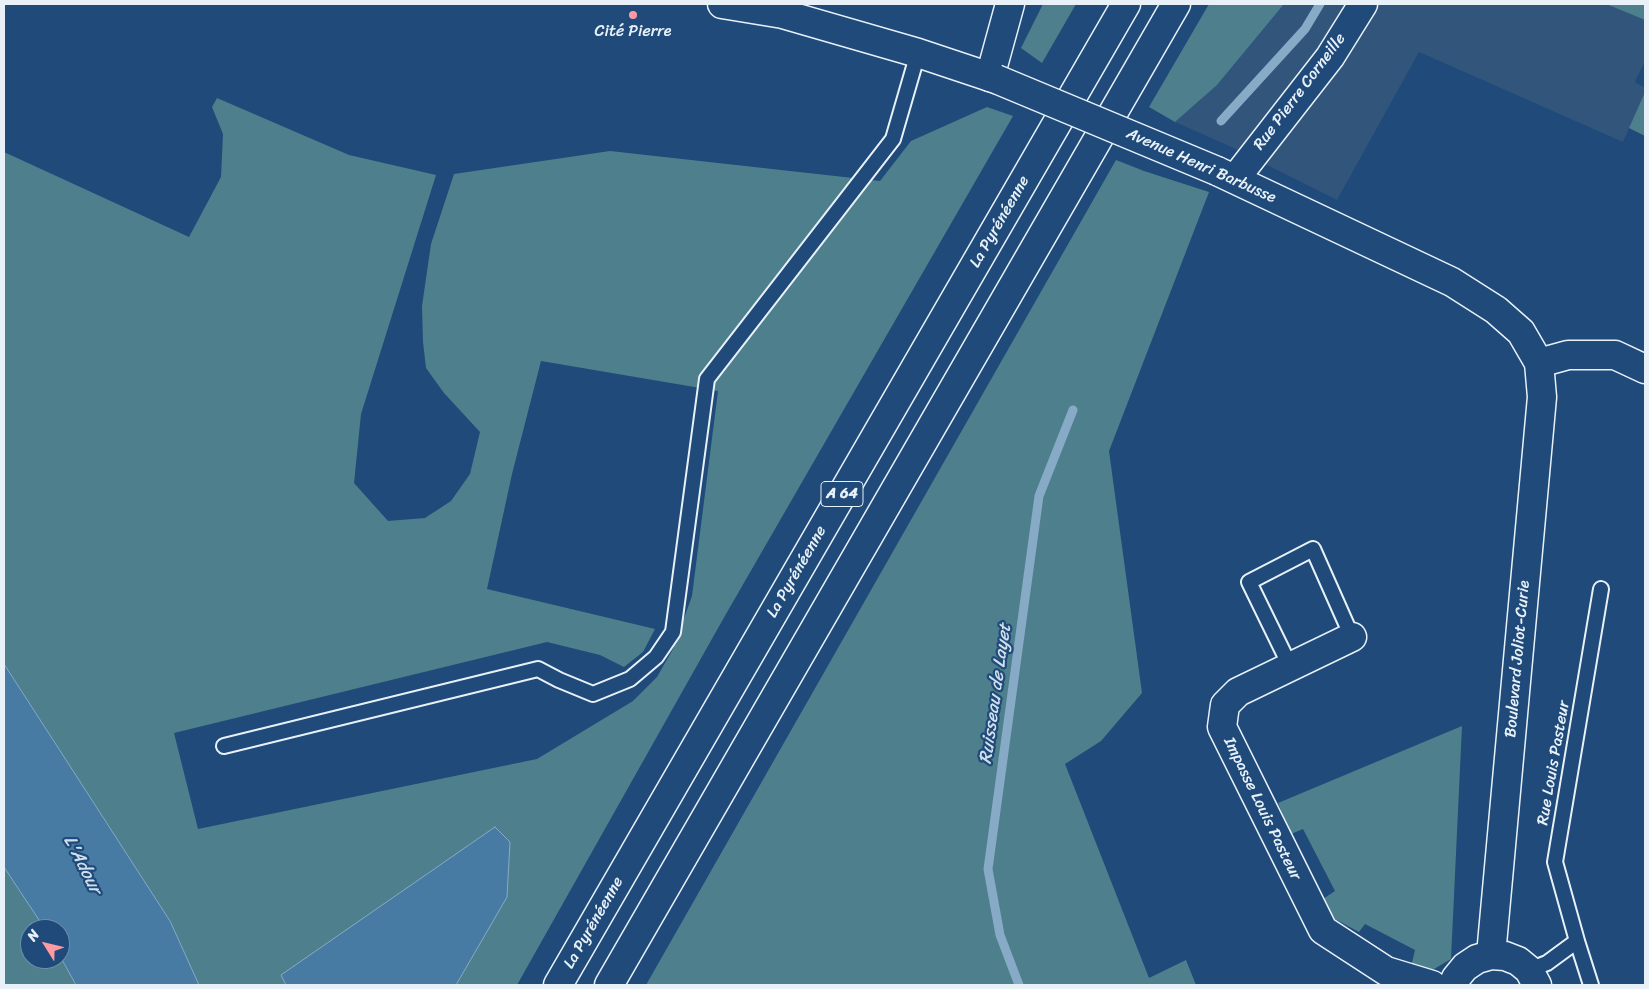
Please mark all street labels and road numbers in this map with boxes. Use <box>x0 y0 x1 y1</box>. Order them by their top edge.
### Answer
street label: Rue Pierre Corneille <box>1250 30 1350 154</box>
street label: Avenue Henri Barbusse <box>1123 124 1279 208</box>
street label: La Pyrénéenne <box>966 173 1034 271</box>
road number: A 64 <box>821 482 863 506</box>
street label: La Pyrénéenne <box>763 523 831 621</box>
street label: Boulevard Joliot-Curie <box>1502 580 1534 738</box>
street label: Rue Louis Pasteur <box>1534 699 1574 827</box>
street label: Impasse Louis Pasteur <box>1219 734 1305 884</box>
street label: La Pyrénéenne <box>560 874 628 972</box>

